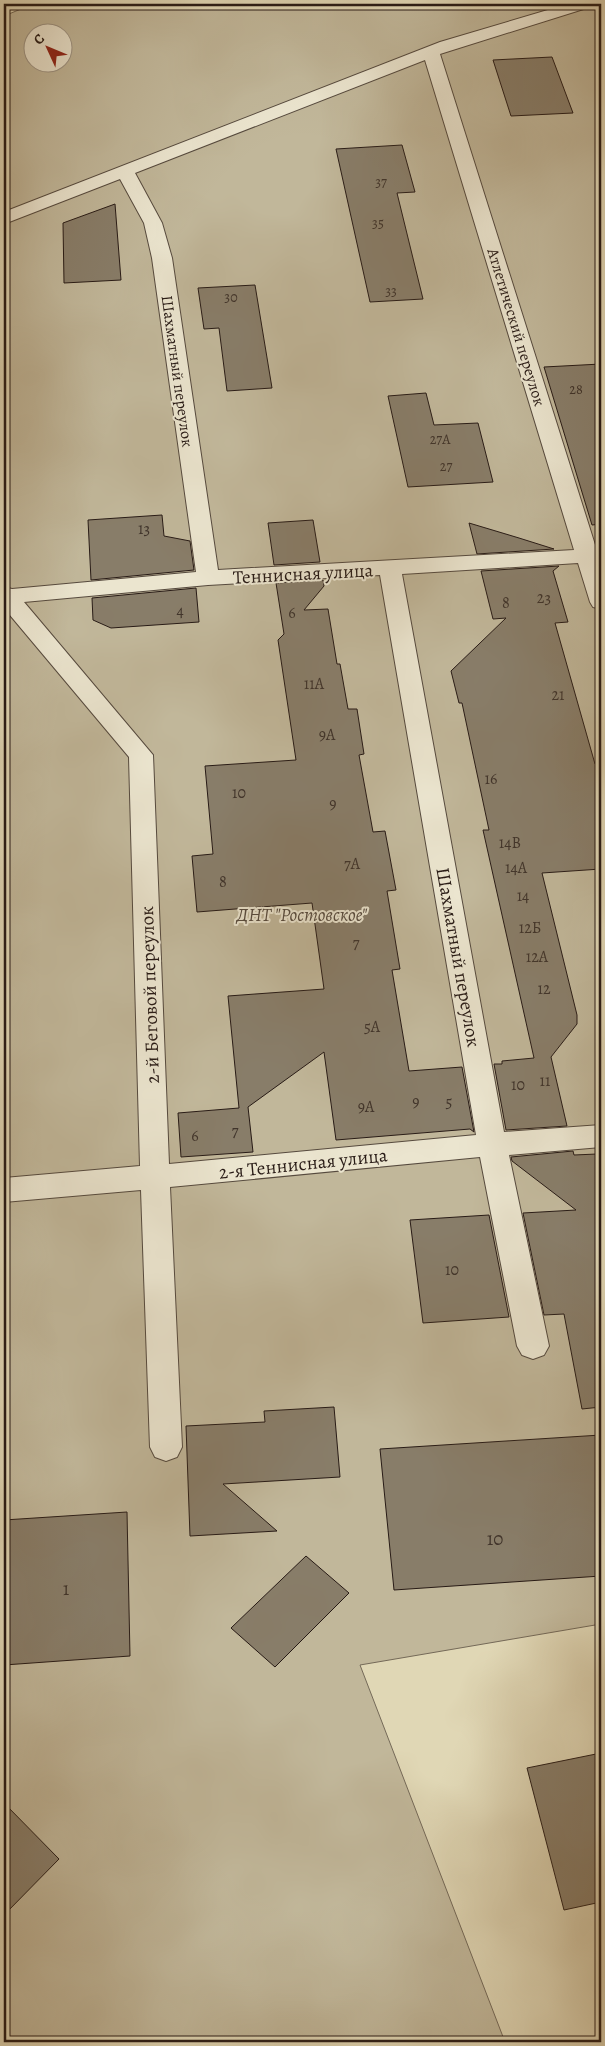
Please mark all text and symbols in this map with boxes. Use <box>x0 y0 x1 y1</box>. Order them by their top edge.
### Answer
north arrow <box>22 22 72 72</box>
text: С <box>29 29 49 49</box>
house number: 37 <box>375 173 387 192</box>
house number: 35 <box>372 214 384 233</box>
street label: Атлетический переулок <box>481 245 551 409</box>
house number: 33 <box>385 282 397 301</box>
house number: 30 <box>224 288 238 307</box>
street label: Шахматный переулок <box>155 294 199 449</box>
house number: 28 <box>569 380 583 399</box>
house number: 27А <box>430 430 451 449</box>
house number: 27 <box>440 457 452 476</box>
house number: 13 <box>138 518 150 540</box>
street label: Теннисная улица <box>232 557 374 591</box>
house number: 23 <box>537 587 551 609</box>
house number: 8 <box>502 592 510 614</box>
house number: 4 <box>176 600 184 622</box>
house number: 6 <box>288 602 296 624</box>
house number: 11А <box>304 673 325 695</box>
house number: 21 <box>551 684 565 706</box>
house number: 9А <box>319 724 336 746</box>
house number: 16 <box>485 768 497 790</box>
house number: 10 <box>232 782 246 804</box>
house number: 9 <box>329 793 337 815</box>
house number: 14В <box>499 832 521 854</box>
house number: 7А <box>344 853 361 875</box>
house number: 14А <box>505 857 528 879</box>
street label: Шахматный переулок <box>429 865 487 1049</box>
house number: 8 <box>219 871 227 893</box>
house number: 14 <box>517 885 529 907</box>
park label: ДНТ "Ростовское" <box>235 902 368 928</box>
street label: 2-й Беговой переулок <box>134 906 166 1084</box>
house number: 12Б <box>519 917 541 939</box>
house number: 7 <box>353 932 360 954</box>
house number: 12А <box>526 946 549 968</box>
house number: 12 <box>537 978 551 1000</box>
house number: 5А <box>364 1016 381 1038</box>
house number: 11 <box>540 1070 551 1092</box>
house number: 10 <box>511 1074 525 1096</box>
house number: 9 <box>412 1091 420 1113</box>
house number: 5 <box>446 1091 453 1113</box>
house number: 9А <box>358 1096 375 1118</box>
house number: 7 <box>232 1120 239 1142</box>
house number: 6 <box>191 1125 199 1147</box>
street label: 2-я Теннисная улица <box>217 1142 389 1186</box>
house number: 10 <box>445 1259 459 1281</box>
house number: 10 <box>487 1526 503 1552</box>
house number: 1 <box>63 1576 70 1602</box>

